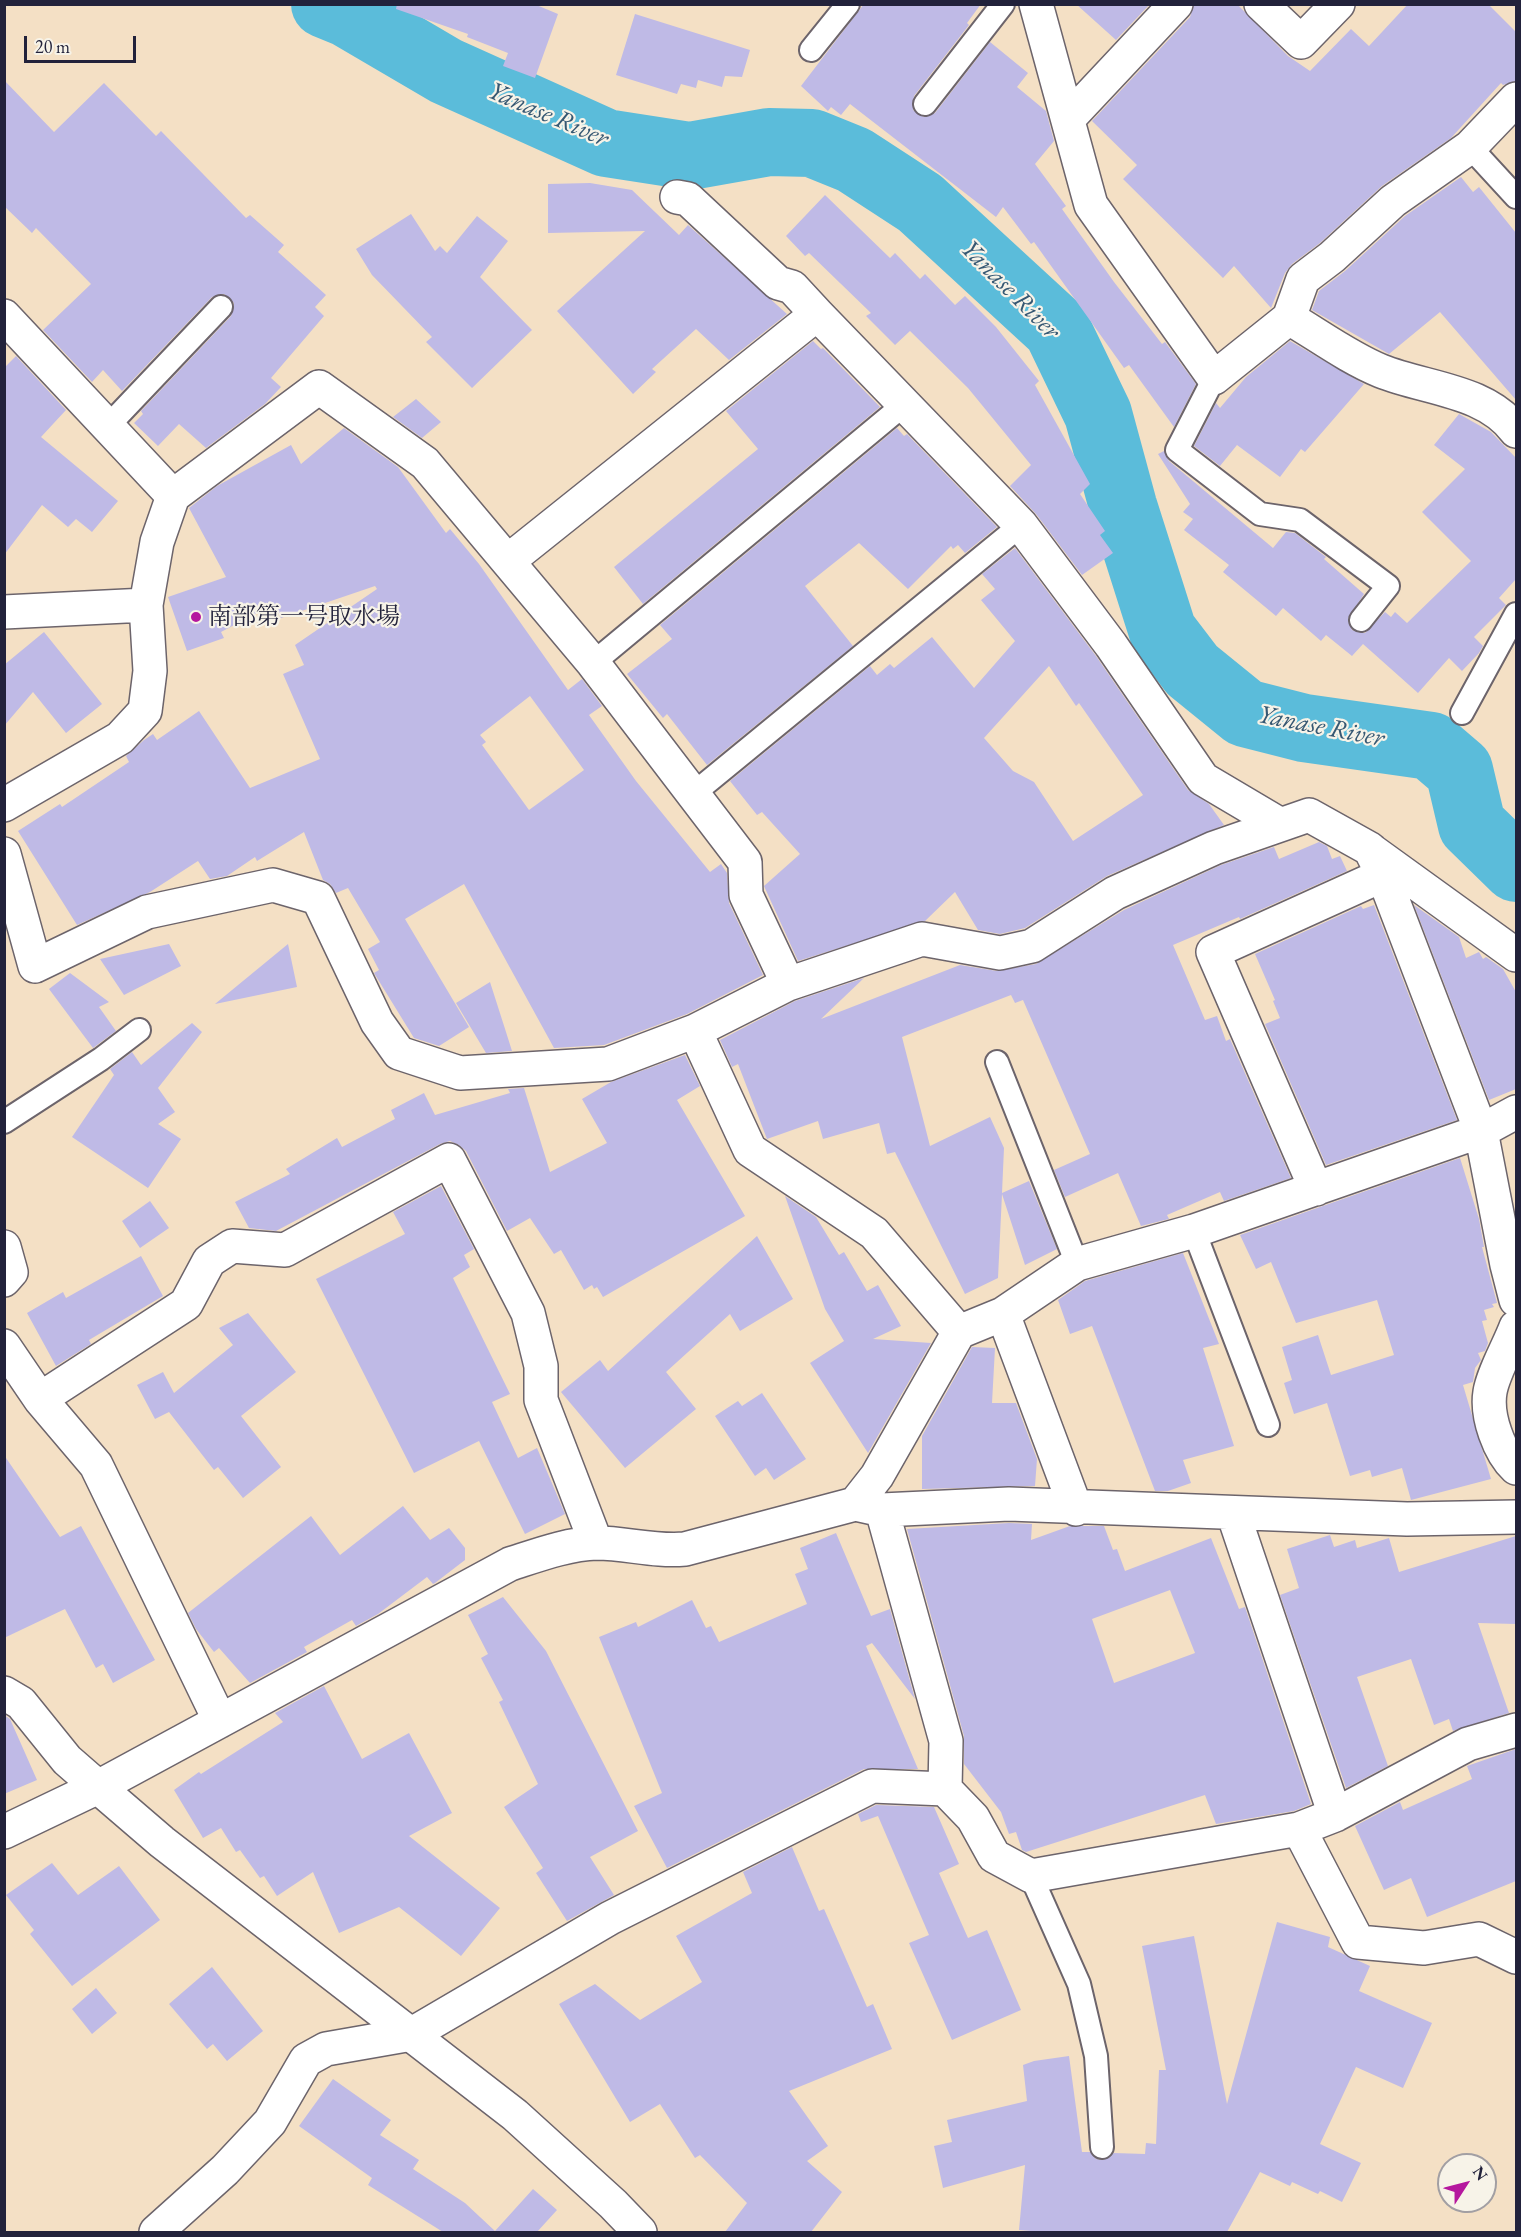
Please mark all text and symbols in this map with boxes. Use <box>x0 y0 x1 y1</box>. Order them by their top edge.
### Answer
scale bar <box>27 24 140 62</box>
text: 20 m <box>35 35 70 58</box>
water label: Yanase River <box>483 76 613 154</box>
water label: Yanase River <box>954 234 1066 346</box>
place label: 南部第一号取水場 <box>208 603 400 631</box>
marker: 南部第一号取水場 <box>189 610 203 624</box>
water label: Yanase River <box>1255 699 1387 755</box>
north arrow <box>1437 2153 1497 2213</box>
text: N <box>1468 2162 1493 2185</box>

